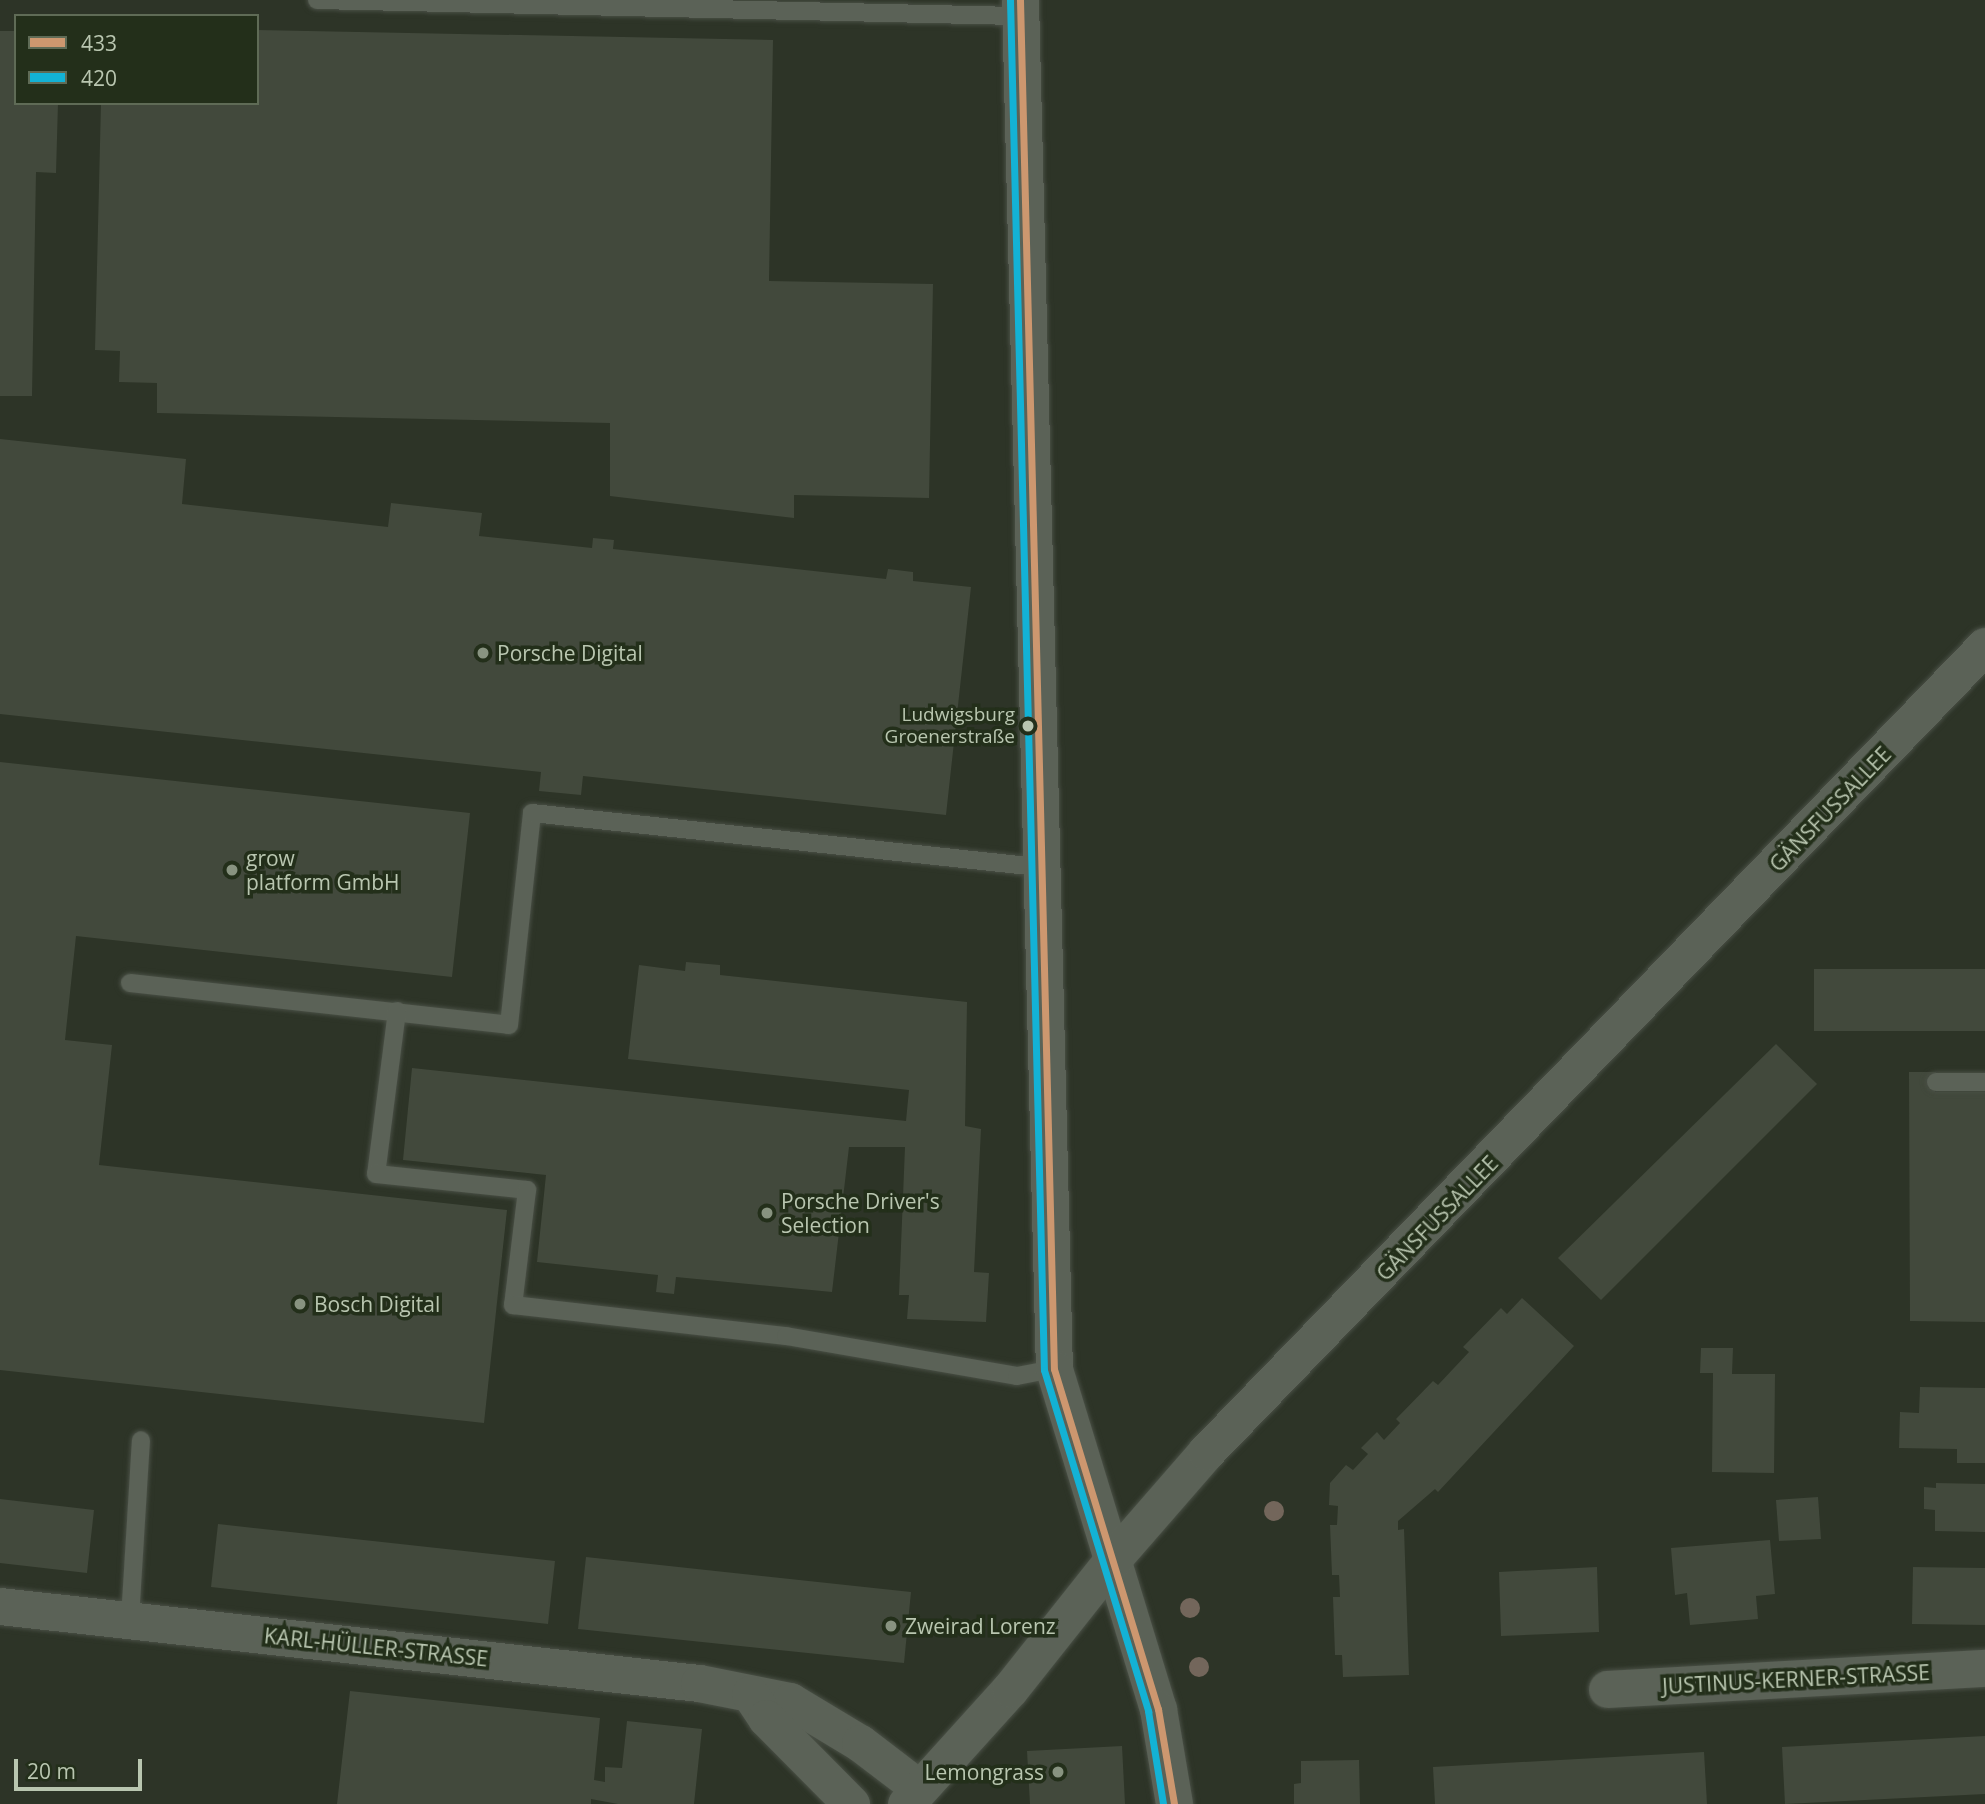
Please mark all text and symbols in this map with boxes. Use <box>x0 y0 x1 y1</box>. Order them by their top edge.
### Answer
legend <box>14 14 259 105</box>
text: 433 <box>81 29 117 57</box>
text: 420 <box>81 64 117 92</box>
place label: Porsche Digital <box>497 640 643 666</box>
marker: Porsche Digital <box>475 645 491 661</box>
place label: Ludwigsburg Groenerstraße <box>885 704 1015 748</box>
marker: Ludwigsburg Groenerstraße <box>1021 719 1035 733</box>
street label: GÄNSFUSSALLEE <box>1764 741 1896 877</box>
place label: grow platform GmbH <box>246 845 400 895</box>
marker: grow platform GmbH <box>224 862 240 878</box>
street label: GÄNSFUSSALLEE <box>1371 1150 1503 1286</box>
place label: Porsche Driver's Selection <box>781 1188 940 1238</box>
marker: Porsche Driver's Selection <box>759 1205 775 1221</box>
place label: Bosch Digital <box>314 1291 440 1317</box>
marker: Bosch Digital <box>292 1296 308 1312</box>
place label: Zweirad Lorenz <box>905 1613 1056 1639</box>
marker: Zweirad Lorenz <box>883 1618 899 1634</box>
street label: KARL-HÜLLER-STRASSE <box>263 1623 489 1671</box>
street label: JUSTINUS-KERNER-STRASSE <box>1662 1659 1930 1699</box>
scale bar <box>18 1744 145 1788</box>
text: 20 m <box>27 1757 76 1785</box>
place label: Lemongrass <box>925 1759 1044 1785</box>
marker: Lemongrass <box>1050 1764 1066 1780</box>

